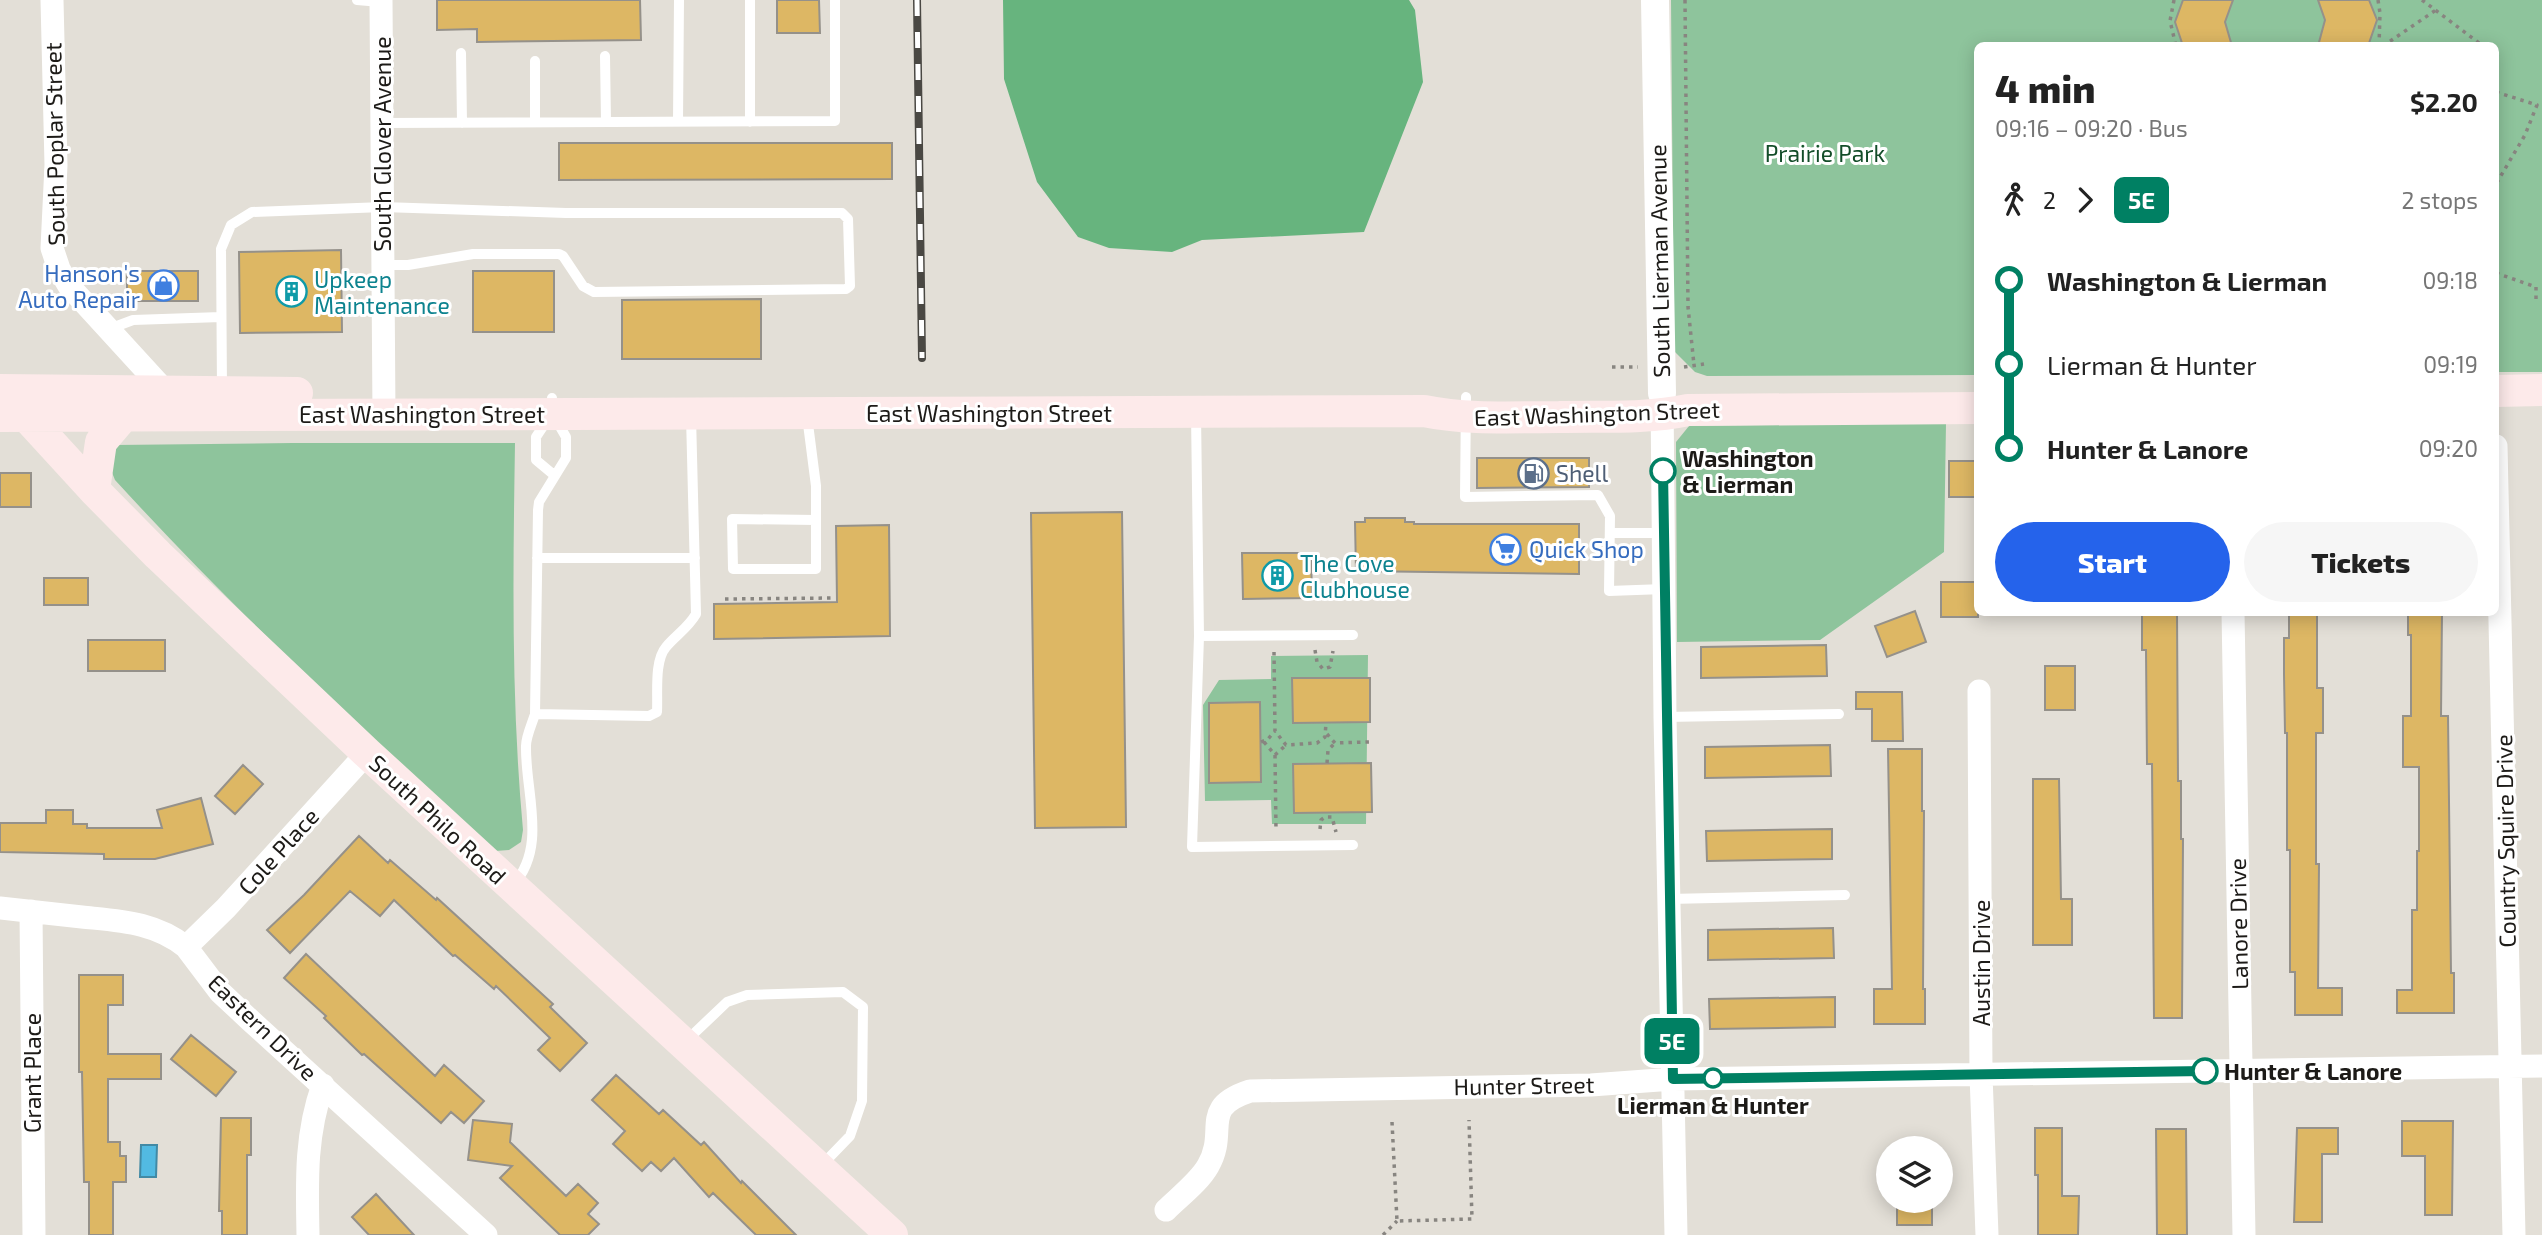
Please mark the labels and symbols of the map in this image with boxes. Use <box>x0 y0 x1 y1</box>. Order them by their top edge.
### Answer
street label: South Glover Avenue <box>368 36 396 252</box>
street label: South Poplar Street <box>38 42 70 246</box>
park label: Prairie Park <box>1765 139 1886 167</box>
street label: South Lierman Avenue <box>1643 144 1675 378</box>
place label: Hanson's Auto Repair <box>18 259 140 313</box>
place label: Upkeep Maintenance <box>314 265 450 319</box>
shop icon: Hanson's Auto Repair <box>146 269 180 303</box>
building icon: Upkeep Maintenance <box>274 275 308 309</box>
street label: East Washington Street <box>1474 395 1721 431</box>
street label: East Washington Street <box>866 399 1112 427</box>
street label: East Washington Street <box>299 400 545 428</box>
place label: Washington & Lierman <box>1682 444 1814 498</box>
fuel station icon: Shell <box>1516 456 1550 490</box>
marker: Washington & Lierman <box>1650 458 1676 484</box>
place label: Shell <box>1556 459 1608 487</box>
supermarket icon: Quick Shop <box>1489 532 1523 566</box>
place label: Quick Shop <box>1529 535 1644 563</box>
place label: The Cove Clubhouse <box>1300 549 1410 603</box>
building icon: The Cove Clubhouse <box>1260 559 1294 593</box>
street label: Country Squire Drive <box>2489 734 2521 948</box>
street label: South Philo Road <box>364 748 512 890</box>
street label: Cole Place <box>232 802 324 900</box>
street label: Lanore Drive <box>2223 858 2253 990</box>
street label: Austin Drive <box>1967 900 1995 1026</box>
street label: Eastern Drive <box>203 968 323 1086</box>
street label: Grant Place <box>18 1013 46 1133</box>
line badge: 5E <box>1640 1018 1704 1064</box>
place label: Hunter & Lanore <box>2224 1057 2402 1085</box>
marker: Hunter & Lanore <box>2192 1058 2218 1084</box>
marker: Lierman & Hunter <box>1703 1068 1723 1088</box>
street label: Hunter Street <box>1453 1070 1595 1100</box>
place label: Lierman & Hunter <box>1617 1091 1809 1119</box>

